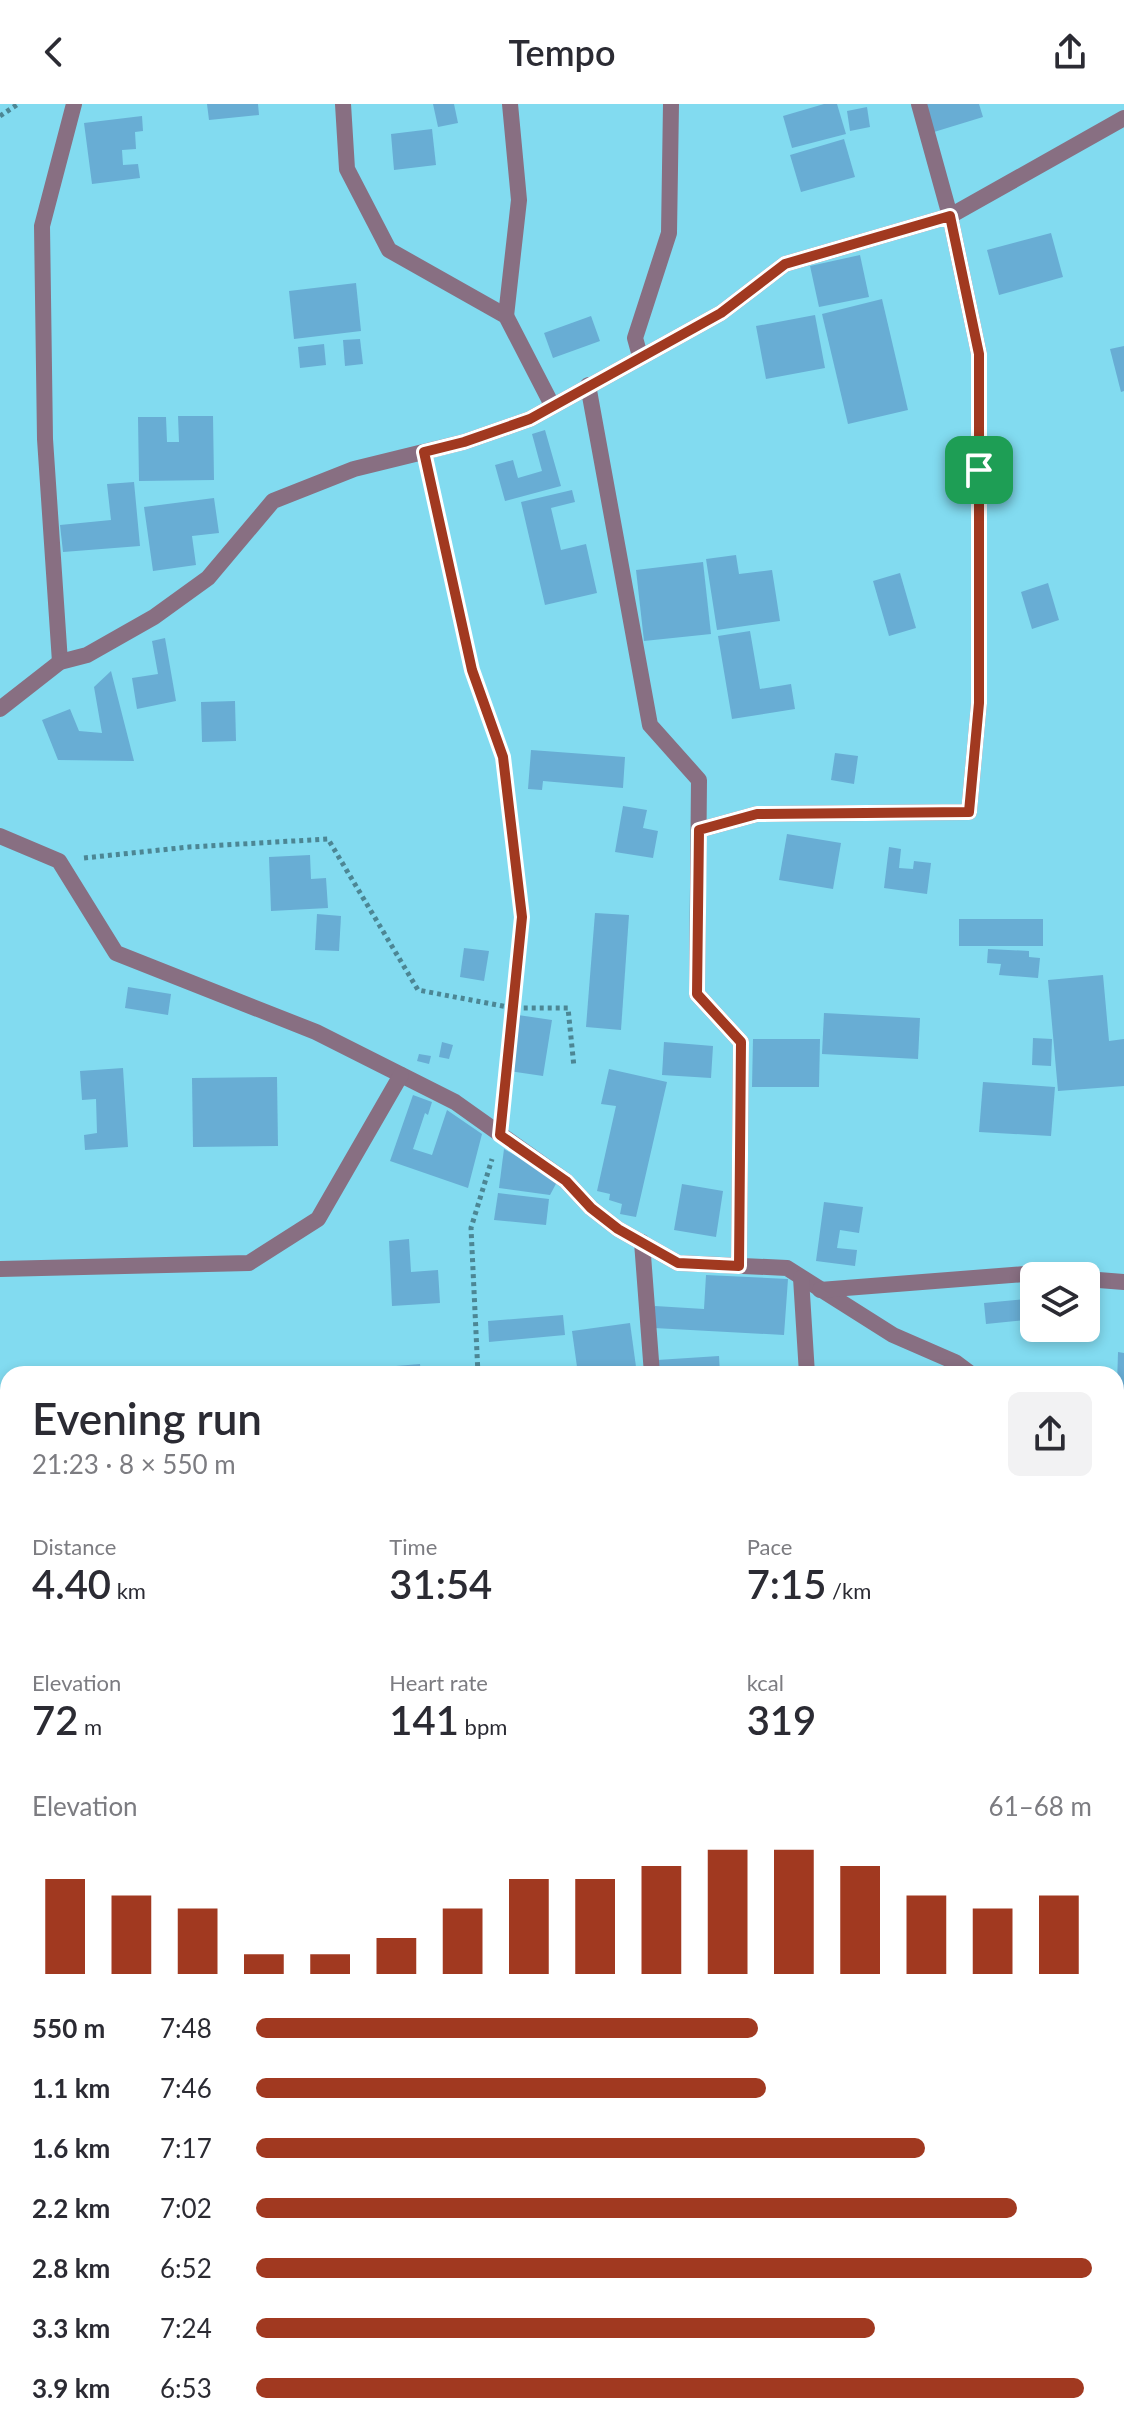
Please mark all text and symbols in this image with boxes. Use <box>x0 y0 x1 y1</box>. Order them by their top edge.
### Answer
icon: back <box>32 30 76 74</box>
text: Tempo <box>509 30 615 74</box>
icon: share <box>1048 30 1092 74</box>
pin <box>945 436 1013 504</box>
icon: arrive <box>957 448 1001 492</box>
map controls <box>1020 1262 1100 1342</box>
button: layers <box>1020 1262 1100 1342</box>
text: Evening run <box>32 1392 262 1444</box>
button: share <box>1008 1392 1092 1476</box>
text: 21:23 · 8 × 550 m <box>32 1448 236 1480</box>
text: Distance <box>32 1533 116 1560</box>
text: Time <box>389 1533 437 1560</box>
text: Pace <box>747 1533 792 1560</box>
text: 4.40 <box>32 1560 111 1608</box>
text: 31:54 <box>389 1560 492 1608</box>
text: 7:15 <box>747 1560 826 1608</box>
text: km <box>111 1577 146 1604</box>
text: /km <box>826 1577 871 1604</box>
text: Elevation <box>32 1669 121 1696</box>
text: Heart rate <box>389 1669 488 1696</box>
text: kcal <box>747 1669 784 1696</box>
text: 72 <box>32 1696 78 1744</box>
text: 141 <box>389 1696 459 1744</box>
text: 319 <box>747 1696 816 1744</box>
text: m <box>78 1713 102 1740</box>
text: bpm <box>459 1713 507 1740</box>
text: Elevation <box>32 1790 138 1822</box>
text: 61–68 m <box>989 1790 1092 1822</box>
text: 550 m <box>32 2012 105 2044</box>
text: 7:48 <box>160 2012 212 2044</box>
text: 1.1 km <box>32 2072 110 2104</box>
text: 7:46 <box>160 2072 212 2104</box>
text: 1.6 km <box>32 2132 110 2164</box>
text: 7:17 <box>160 2132 212 2164</box>
text: 2.2 km <box>32 2192 110 2224</box>
text: 7:02 <box>160 2192 212 2224</box>
text: 2.8 km <box>32 2252 110 2284</box>
text: 6:52 <box>160 2252 212 2284</box>
text: 3.3 km <box>32 2312 110 2344</box>
text: 7:24 <box>160 2312 212 2344</box>
text: 3.9 km <box>32 2372 110 2404</box>
text: 6:53 <box>160 2372 212 2404</box>

